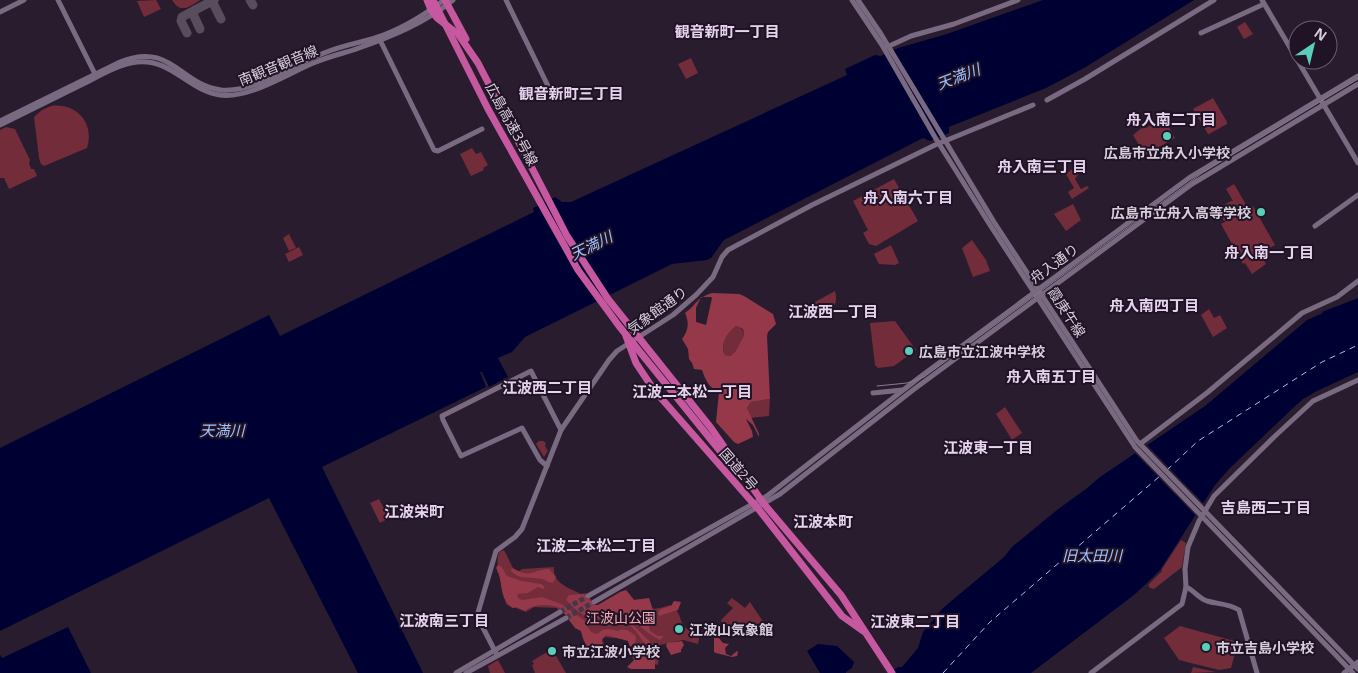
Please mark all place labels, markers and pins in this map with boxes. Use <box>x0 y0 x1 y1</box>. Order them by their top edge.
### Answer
marker: 広島市立舟入小学校 <box>1161 130 1173 142</box>
place label: 広島市立舟入小学校 <box>1104 143 1230 162</box>
place label: 広島市立舟入高等学校 <box>1111 203 1251 222</box>
marker: 広島市立舟入高等学校 <box>1255 206 1267 218</box>
place label: 広島市立江波中学校 <box>919 342 1045 361</box>
marker: 広島市立江波中学校 <box>903 345 915 357</box>
place label: 江波山気象館 <box>689 620 773 639</box>
marker: 江波山気象館 <box>673 623 685 635</box>
place label: 市立吉島小学校 <box>1216 638 1314 657</box>
marker: 市立吉島小学校 <box>1200 641 1212 653</box>
place label: 市立江波小学校 <box>562 642 660 661</box>
marker: 市立江波小学校 <box>546 645 558 657</box>

